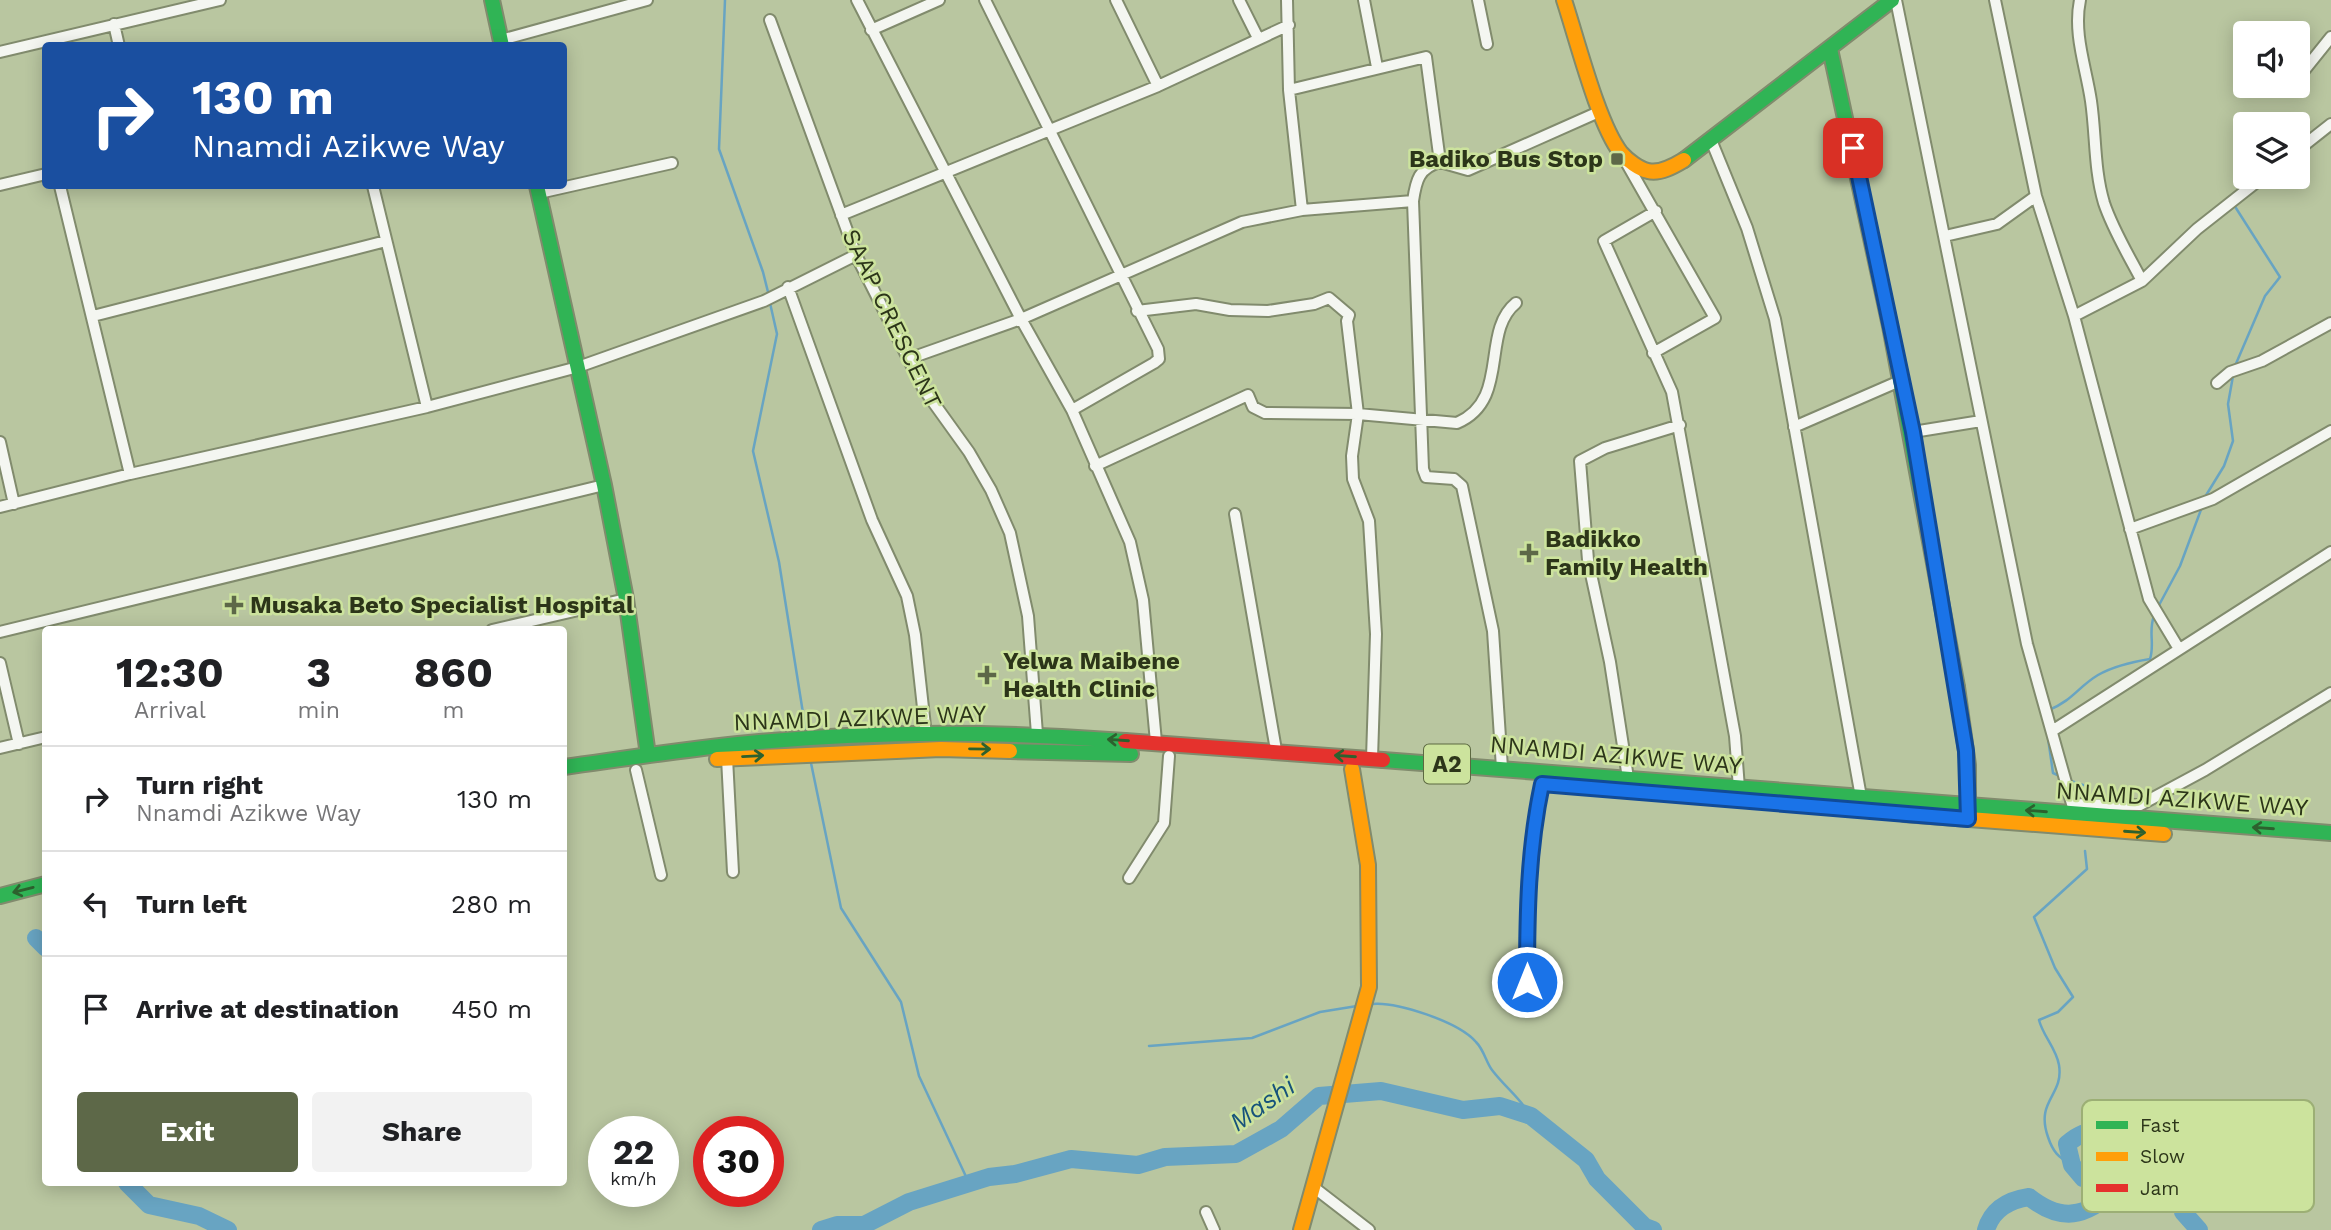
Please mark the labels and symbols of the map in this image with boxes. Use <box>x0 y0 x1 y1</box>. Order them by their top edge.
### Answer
pin <box>1823 118 1883 178</box>
place label: Badiko Bus Stop <box>1409 145 1603 173</box>
marker: Badiko Bus Stop <box>1609 151 1625 167</box>
street label: SAAP CRESCENT <box>836 225 948 413</box>
place label: Badikko Family Health <box>1545 525 1708 581</box>
marker: Badikko Family Health <box>1519 543 1539 563</box>
place label: Musaka Beto Specialist Hospital <box>250 591 634 619</box>
marker: Musaka Beto Specialist Hospital <box>224 595 244 615</box>
place label: Yelwa Maibene Health Clinic <box>1003 647 1180 703</box>
marker: Yelwa Maibene Health Clinic <box>977 665 997 685</box>
street label: NNAMDI AZIKWE WAY <box>733 700 987 736</box>
street label: NNAMDI AZIKWE WAY <box>1489 730 1744 780</box>
one-way arrow <box>1107 733 1130 746</box>
one-way arrow <box>968 742 991 756</box>
road number: A2 <box>1424 744 1470 784</box>
one-way arrow <box>1335 749 1357 762</box>
one-way arrow <box>741 750 764 763</box>
street label: NNAMDI AZIKWE WAY <box>2055 776 2309 822</box>
one-way arrow <box>2025 804 2048 817</box>
one-way arrow <box>2252 821 2275 834</box>
one-way arrow <box>2124 826 2146 839</box>
one-way arrow <box>12 884 35 897</box>
position arrow <box>1490 945 1564 1019</box>
water label: Mashi <box>1223 1070 1302 1137</box>
legend <box>2082 1100 2314 1212</box>
text: Fast <box>2140 1114 2179 1137</box>
speed limit sign: 30 <box>693 1116 784 1207</box>
text: Slow <box>2140 1145 2185 1168</box>
text: Jam <box>2140 1177 2179 1200</box>

